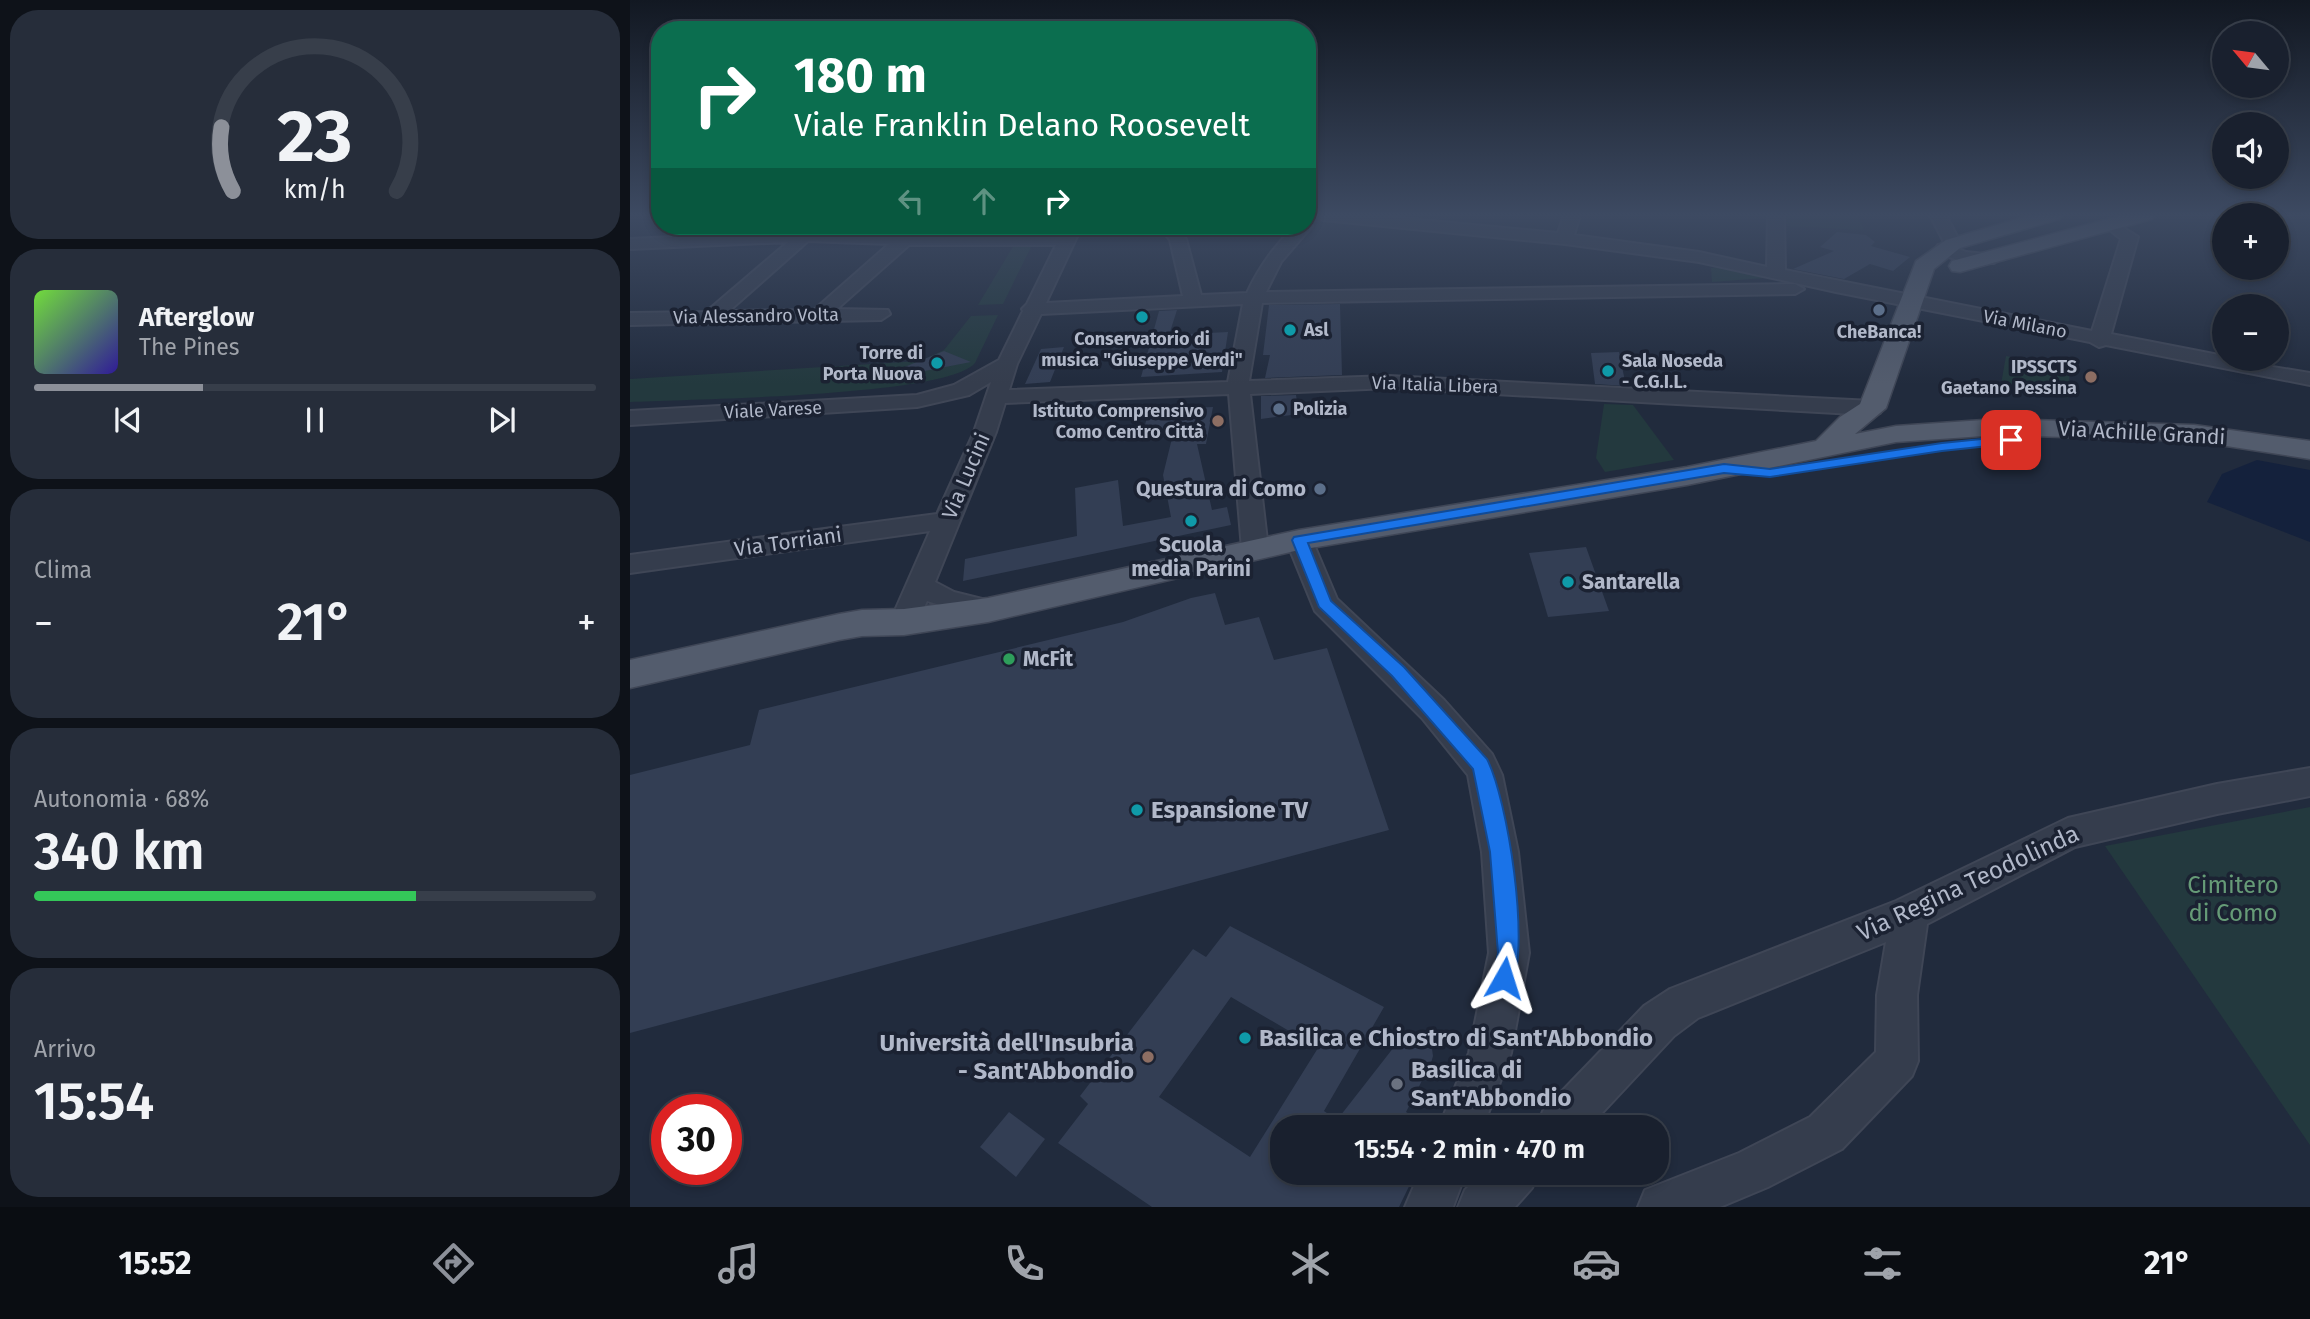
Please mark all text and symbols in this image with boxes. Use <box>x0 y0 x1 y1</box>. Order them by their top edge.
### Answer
north arrow <box>2212 21 2289 98</box>
map controls <box>2212 21 2289 371</box>
text: 180 m <box>794 46 927 105</box>
icon: right <box>679 49 770 140</box>
text: 23 <box>277 93 353 180</box>
text: Viale Franklin Delano Roosevelt <box>794 106 1250 144</box>
button: sound <box>2212 112 2289 189</box>
text: km/h <box>284 175 346 205</box>
icon: left <box>892 182 930 220</box>
icon: ahead <box>965 182 1003 220</box>
icon: right <box>1038 182 1076 220</box>
button: + <box>2212 203 2289 280</box>
button: − <box>2212 294 2289 371</box>
text: Afterglow <box>139 302 254 333</box>
marker: CheBanca! <box>1871 302 1887 318</box>
street label: Via Alessandro Volta <box>673 304 839 328</box>
street label: Via Milano <box>1981 305 2069 343</box>
marker: Conservatorio di musica "Giuseppe Verdi" <box>1134 309 1150 325</box>
place label: Asl <box>1303 319 1329 341</box>
place label: CheBanca! <box>1837 321 1921 343</box>
marker: Asl <box>1282 322 1298 338</box>
place label: Conservatorio di musica "Giuseppe Verdi" <box>1041 328 1243 371</box>
text: The Pines <box>139 333 240 361</box>
place label: Torre di Porta Nuova <box>823 342 923 385</box>
place label: Sala Noseda - C.G.I.L. <box>1622 350 1723 393</box>
marker: Torre di Porta Nuova <box>929 355 945 371</box>
place label: IPSSCTS Gaetano Pessina <box>1941 356 2077 399</box>
marker: Sala Noseda - C.G.I.L. <box>1600 363 1616 379</box>
marker: IPSSCTS Gaetano Pessina <box>2083 369 2099 385</box>
street label: Via Italia Libera <box>1371 372 1499 398</box>
street label: Viale Varese <box>723 396 823 424</box>
place label: Polizia <box>1293 398 1348 420</box>
place label: Istituto Comprensivo Como Centro Città <box>1033 400 1204 443</box>
icon: previous <box>109 401 147 439</box>
icon: pause <box>296 401 334 439</box>
icon: next <box>483 401 521 439</box>
marker: Polizia <box>1271 401 1287 417</box>
pin <box>1981 410 2041 470</box>
marker: Istituto Comprensivo Como Centro Città <box>1210 413 1226 429</box>
street label: Via Achille Grandi <box>2058 416 2226 450</box>
icon: arrive <box>1992 421 2030 459</box>
street label: Via Lucini <box>936 429 996 523</box>
place label: Questura di Como <box>1136 476 1306 502</box>
marker: Questura di Como <box>1312 481 1328 497</box>
marker: Scuola media Parini <box>1183 513 1199 529</box>
street label: Via Torriani <box>733 522 843 562</box>
place label: Scuola media Parini <box>1131 532 1251 582</box>
text: Clima <box>34 556 92 584</box>
place label: Santarella <box>1582 569 1680 595</box>
marker: Santarella <box>1560 574 1576 590</box>
text: 21° <box>277 591 353 654</box>
text: − <box>34 600 53 646</box>
text: + <box>577 600 596 646</box>
place label: McFit <box>1023 646 1074 672</box>
marker: McFit <box>1001 651 1017 667</box>
text: Autonomia · 68% <box>34 785 209 813</box>
place label: Espansione TV <box>1151 796 1309 824</box>
marker: Espansione TV <box>1129 802 1145 818</box>
street label: Via Regina Teodolinda <box>1853 819 2083 947</box>
text: 340 km <box>34 820 205 883</box>
park label: Cimitero di Como <box>2187 871 2279 927</box>
position arrow <box>1467 941 1541 1015</box>
place label: Basilica e Chiostro di Sant'Abbondio <box>1259 1024 1653 1052</box>
place label: Università dell'Insubria - Sant'Abbondio <box>880 1029 1134 1085</box>
marker: Basilica e Chiostro di Sant'Abbondio <box>1237 1030 1253 1046</box>
text: Arrivo <box>34 1035 96 1063</box>
marker: Università dell'Insubria - Sant'Abbondio <box>1140 1049 1156 1065</box>
place label: Basilica di Sant'Abbondio <box>1411 1056 1572 1112</box>
text: 15:54 <box>34 1070 154 1133</box>
marker: Basilica di Sant'Abbondio <box>1389 1076 1405 1092</box>
speed limit sign: 30 <box>651 1094 742 1185</box>
text: 15:54 · 2 min · 470 m <box>1354 1134 1585 1165</box>
icon: directions <box>429 1239 478 1288</box>
icon: music <box>714 1239 763 1288</box>
icon: phone <box>1000 1239 1049 1288</box>
icon: climate <box>1286 1239 1335 1288</box>
icon: car <box>1572 1239 1621 1288</box>
icon: filters <box>1858 1239 1907 1288</box>
text: 15:52 <box>118 1244 192 1282</box>
text: 21° <box>2144 1244 2191 1282</box>

